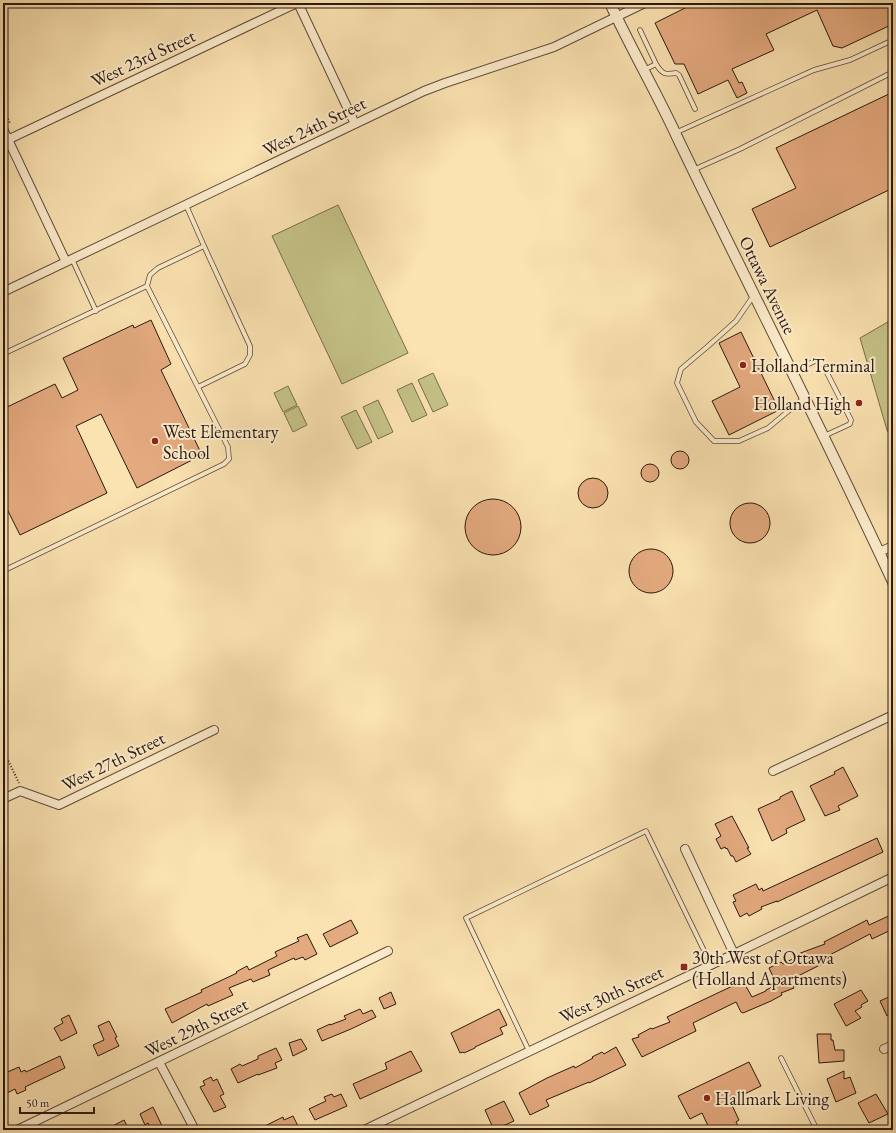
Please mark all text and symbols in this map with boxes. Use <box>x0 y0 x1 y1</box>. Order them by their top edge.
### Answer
street label: West 23rd Street <box>87 24 199 92</box>
street label: West 24th Street <box>259 91 370 161</box>
street label: Ottawa Avenue <box>734 232 802 338</box>
place label: Holland Terminal <box>751 354 875 377</box>
marker: Holland Terminal <box>738 360 748 370</box>
place label: Holland High <box>754 392 851 415</box>
marker: Holland High <box>854 398 864 408</box>
place label: West Elementary School <box>163 420 279 464</box>
marker: West Elementary School <box>150 436 160 446</box>
street label: West 27th Street <box>58 726 169 796</box>
place label: 30th West of Ottawa (Holland Apartments) <box>692 946 847 990</box>
street label: West 30th Street <box>555 960 667 1028</box>
marker: 30th West of Ottawa (Holland Apartments) <box>679 962 689 972</box>
street label: West 29th Street <box>141 992 252 1062</box>
place label: Hallmark Living <box>715 1087 829 1110</box>
scale bar <box>20 1089 94 1115</box>
marker: Hallmark Living <box>702 1093 712 1103</box>
text: 50 m <box>26 1095 50 1111</box>

